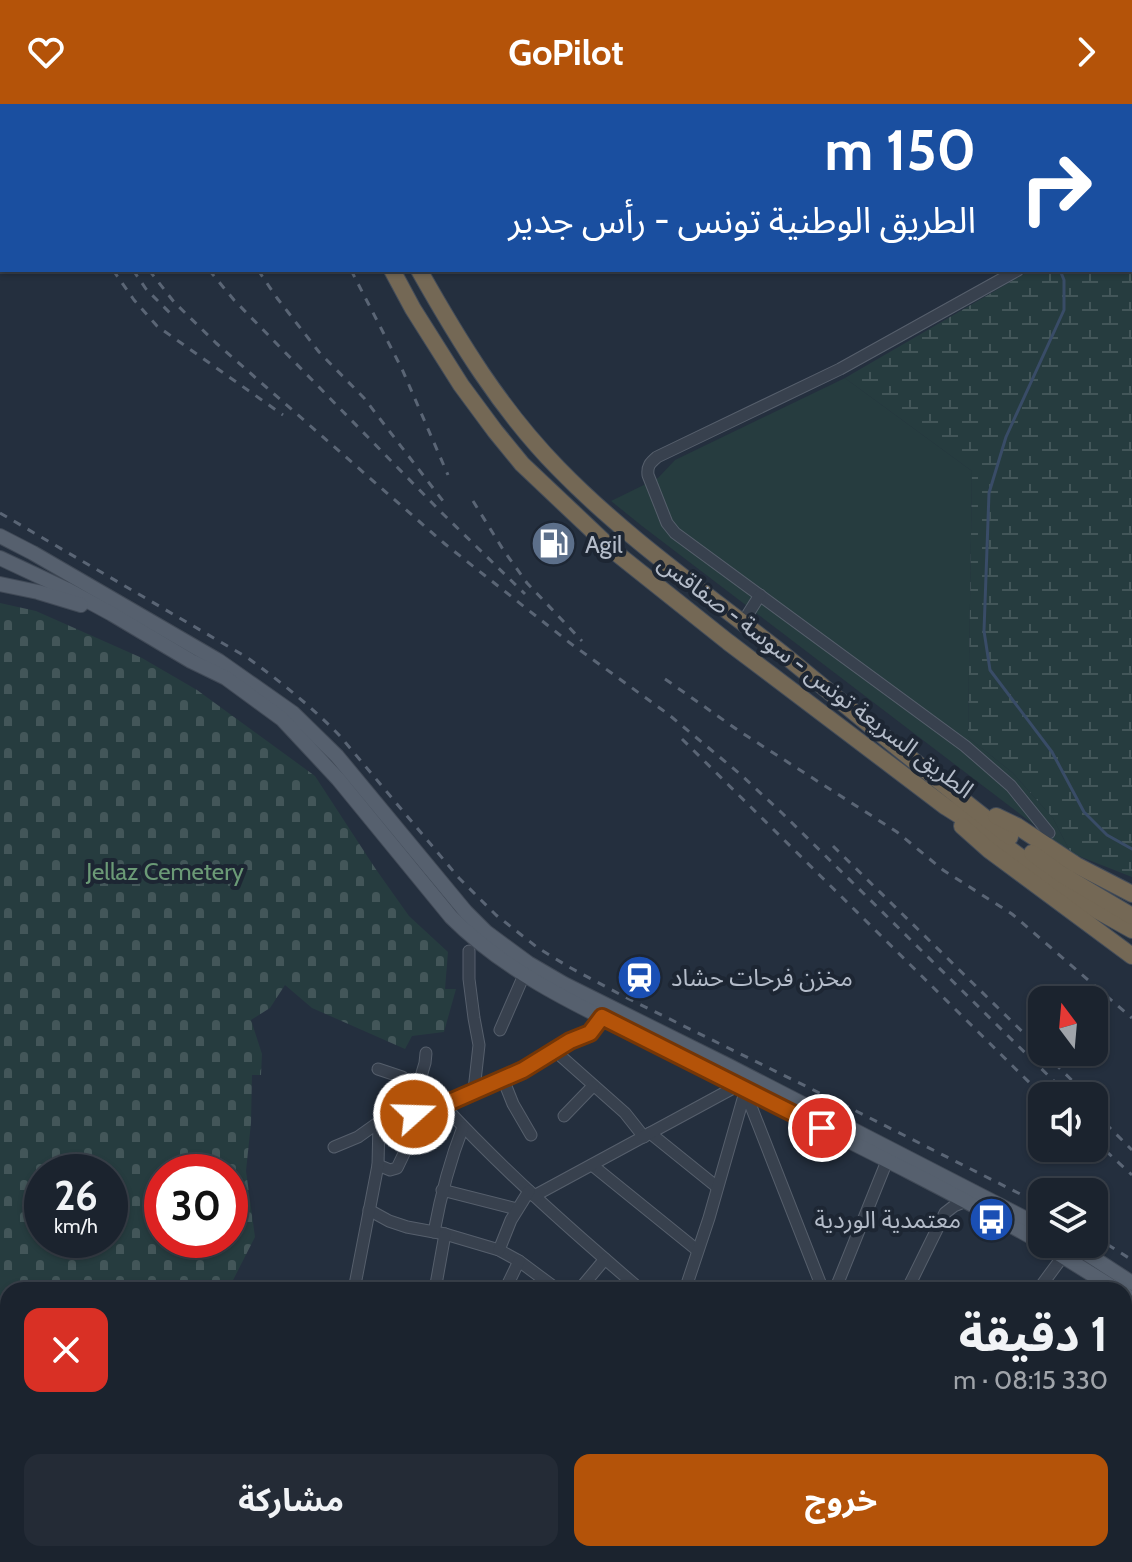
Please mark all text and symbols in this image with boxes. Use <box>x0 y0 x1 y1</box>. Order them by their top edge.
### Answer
icon: heart <box>24 30 68 74</box>
text: GoPilot <box>508 30 624 74</box>
icon: forward <box>1064 30 1108 74</box>
text: 150 m <box>824 116 976 184</box>
icon: right <box>1004 136 1108 240</box>
text: الطريق الوطنية تونس - رأس جدير <box>508 198 976 242</box>
fuel station icon: Agil <box>530 520 578 568</box>
place label: Agil <box>585 530 623 559</box>
street label: الطريق السريعة تونس - سوسة - صفاقس <box>652 548 979 805</box>
park label: Jellaz Cemetery <box>85 857 244 886</box>
station icon: مخزن فرحات حشاد <box>616 953 664 1001</box>
place label: مخزن فرحات حشاد <box>671 963 853 992</box>
north arrow <box>1028 986 1108 1066</box>
map controls <box>1028 986 1108 1258</box>
position arrow <box>372 1072 456 1156</box>
button: sound <box>1028 1082 1108 1162</box>
pin <box>788 1094 856 1162</box>
icon: arrive <box>800 1106 844 1150</box>
speed limit sign: 30 <box>144 1154 248 1258</box>
text: 26 <box>54 1171 98 1220</box>
button: layers <box>1028 1178 1108 1258</box>
bus stop icon: معتمدية الوردية <box>968 1195 1016 1243</box>
place label: معتمدية الوردية <box>814 1205 961 1234</box>
text: km/h <box>54 1214 98 1238</box>
text: 1 دقيقة <box>959 1305 1108 1363</box>
button: close <box>24 1308 108 1392</box>
text: 330 m · 08:15 <box>953 1364 1108 1396</box>
button: مشاركة <box>24 1454 558 1546</box>
button: خروج <box>574 1454 1108 1546</box>

